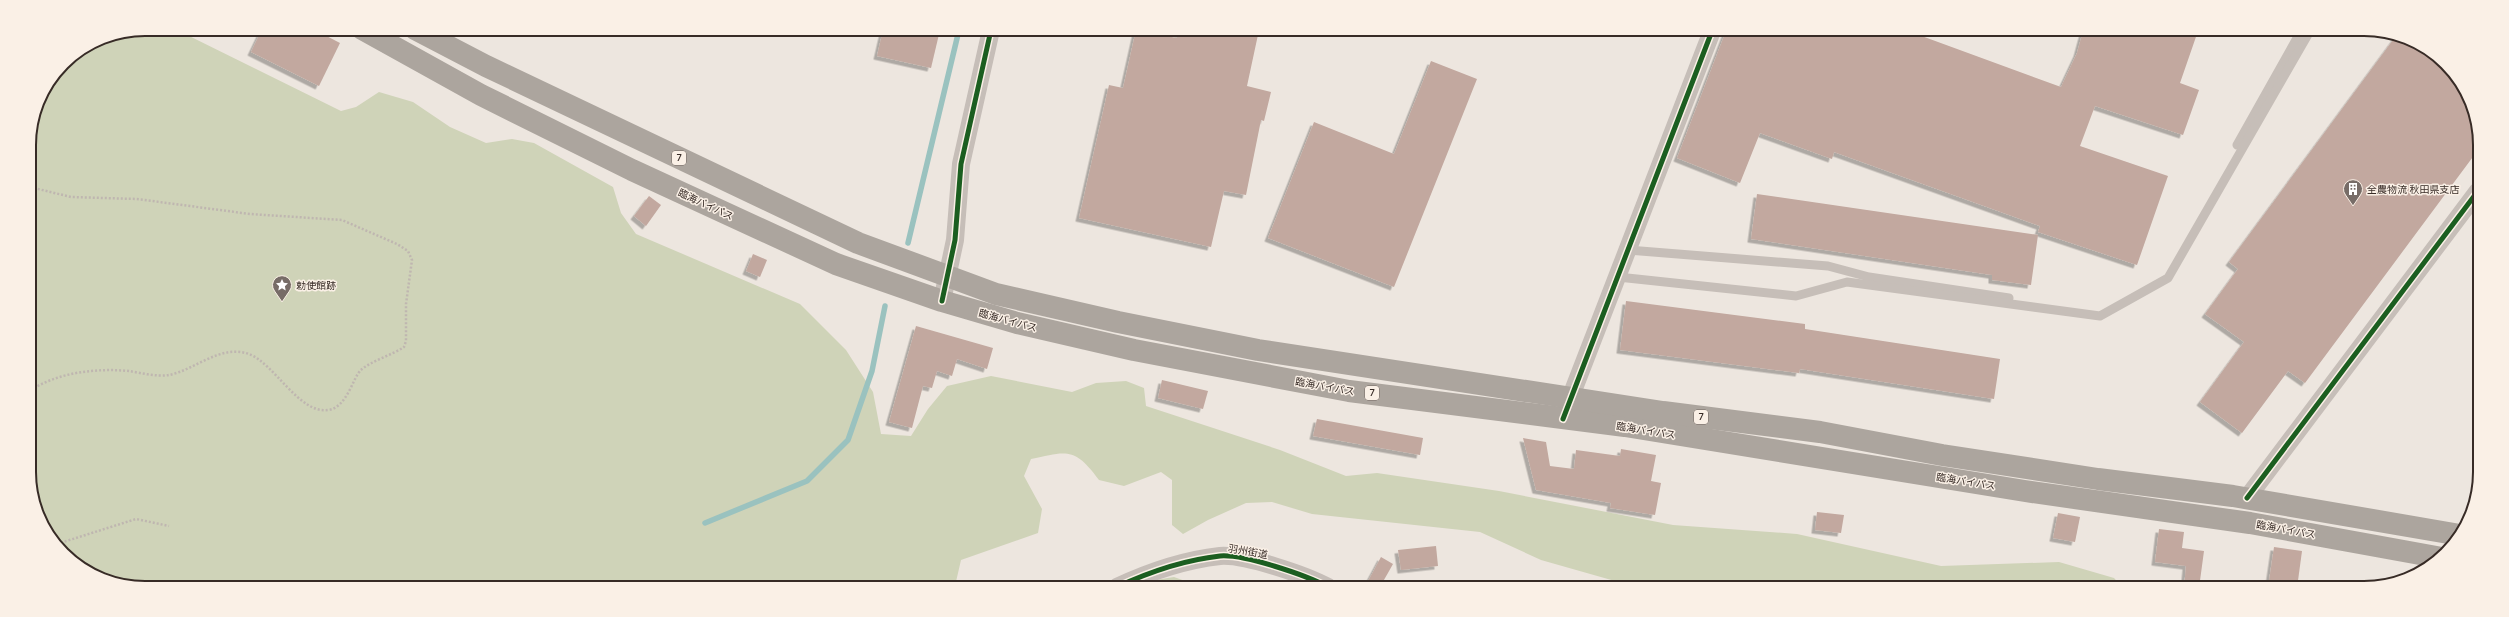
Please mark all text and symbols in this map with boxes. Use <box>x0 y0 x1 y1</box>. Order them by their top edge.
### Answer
road number: 7 <box>672 151 686 165</box>
building icon: 全農物流 秋田県支店 <box>2342 178 2364 206</box>
place label: 全農物流 秋田県支店 <box>2367 183 2460 195</box>
street label: 臨海バイパス <box>676 186 736 222</box>
place icon: 勅使館跡 <box>271 274 293 302</box>
place label: 勅使館跡 <box>296 279 336 291</box>
street label: 臨海バイパス <box>978 306 1038 334</box>
street label: 臨海バイパス <box>1295 375 1355 397</box>
road number: 7 <box>1365 386 1379 400</box>
road number: 7 <box>1694 410 1708 424</box>
street label: 臨海バイパス <box>1616 419 1676 441</box>
street label: 臨海バイパス <box>1936 470 1996 492</box>
street label: 臨海バイパス <box>2256 518 2316 540</box>
street label: 羽州街道 <box>1227 542 1269 560</box>

